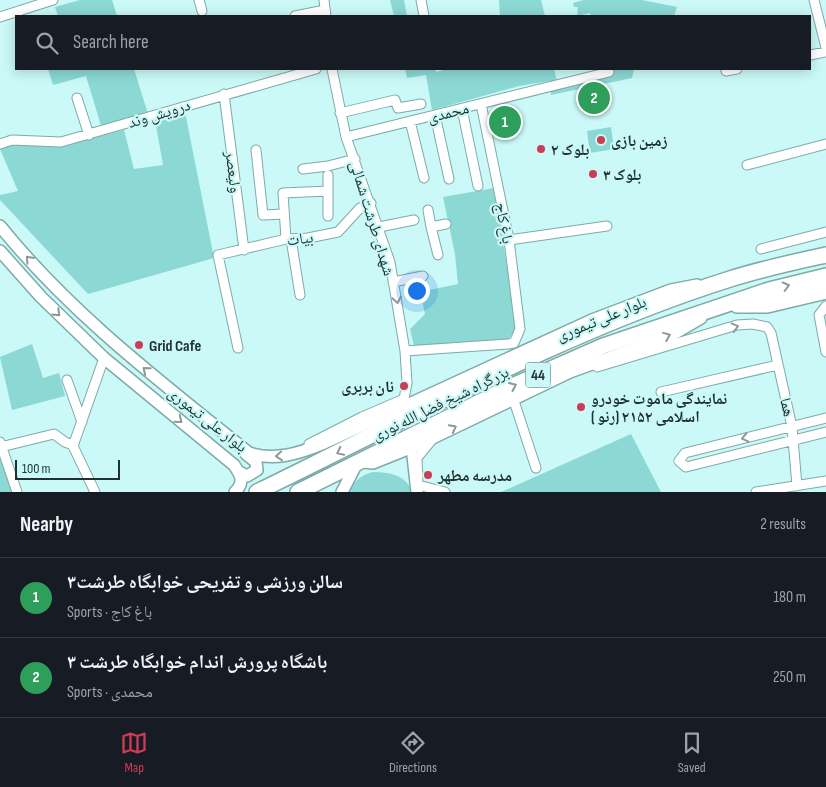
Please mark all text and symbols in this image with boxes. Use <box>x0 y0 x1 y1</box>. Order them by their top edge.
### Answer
search box <box>15 15 811 70</box>
icon: search <box>33 29 61 57</box>
text: Search here <box>73 31 149 54</box>
pin: 2 <box>578 79 610 117</box>
street label: درویش‌ وند <box>126 96 193 133</box>
street label: محمدی <box>426 99 471 128</box>
pin: 1 <box>489 103 521 141</box>
place label: زمین بازی <box>611 132 668 151</box>
marker: زمین بازی <box>595 134 607 146</box>
place label: بلوک ۲ <box>551 141 589 160</box>
marker: بلوک ۲ <box>535 143 547 155</box>
street label: ولیعصر <box>220 149 245 194</box>
street label: شهدای طرشت شمالی <box>345 159 398 278</box>
place label: بلوک ۳ <box>603 166 641 185</box>
marker: بلوک ۳ <box>587 168 599 180</box>
street label: باغ کاج <box>490 201 517 245</box>
street label: بیات <box>286 228 315 251</box>
one-way arrow <box>25 255 34 264</box>
your location <box>404 278 430 304</box>
one-way arrow <box>782 281 791 292</box>
street label: بلوار علی تیموری <box>554 293 649 346</box>
one-way arrow <box>391 296 401 305</box>
one-way arrow <box>51 307 60 316</box>
one-way arrow <box>730 322 738 332</box>
one-way arrow <box>662 332 671 343</box>
place label: Grid Cafe <box>149 337 201 356</box>
marker: Grid Cafe <box>133 339 145 351</box>
road number: 44 <box>526 362 550 388</box>
street label: بزرگراه شیخ فضل‌الله نوری <box>369 363 512 446</box>
one-way arrow <box>143 368 152 376</box>
place label: نان بربری <box>341 378 394 397</box>
marker: نان بربری <box>398 380 410 392</box>
one-way arrow <box>508 381 517 392</box>
street label: بلوار علی تیموری <box>164 383 250 457</box>
place label: نمایندگی ماموت خودرو ( رنو) اسلامی ۲۱۵۲ <box>591 390 727 427</box>
street label: هما <box>775 396 798 419</box>
marker: نمایندگی ماموت خودرو ( رنو) اسلامی ۲۱۵۲ <box>575 401 587 413</box>
one-way arrow <box>173 414 182 423</box>
one-way arrow <box>448 424 457 434</box>
one-way arrow <box>740 432 749 443</box>
one-way arrow <box>336 445 345 456</box>
one-way arrow <box>275 450 283 461</box>
scale bar <box>15 457 120 480</box>
text: 100 m <box>22 460 51 477</box>
place label: مدرسه مطهر <box>437 467 512 486</box>
marker: مدرسه مطهر <box>422 469 434 481</box>
text: Nearby <box>20 512 73 537</box>
text: 2 results <box>760 515 806 534</box>
text: سالن ورزشی و تفریحی خوابگاه طرشت۳ <box>67 571 343 594</box>
text: 1 <box>33 588 39 607</box>
text: 180 m <box>773 588 806 607</box>
text: Sports · باغ کاج <box>67 603 152 622</box>
text: باشگاه پرورش اندام خوابگاه طرشت ۳ <box>67 651 327 674</box>
text: 2 <box>32 668 40 687</box>
text: 250 m <box>773 668 806 687</box>
text: Sports · محمدی <box>67 683 153 702</box>
tab: Map <box>120 729 148 776</box>
tab: Directions <box>389 729 437 776</box>
tab: Saved <box>678 729 706 776</box>

